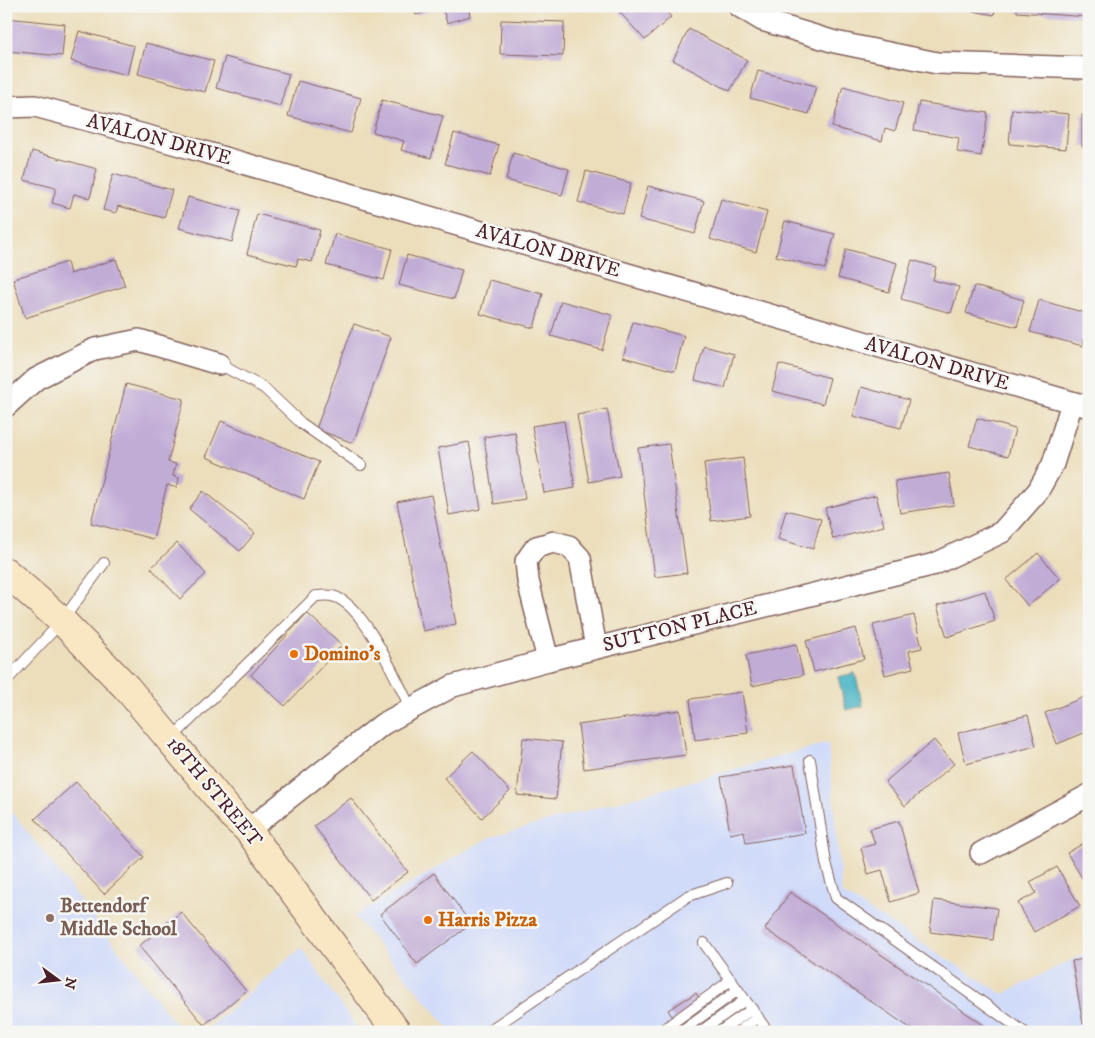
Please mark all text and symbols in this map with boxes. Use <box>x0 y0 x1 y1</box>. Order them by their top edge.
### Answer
street label: AVALON DRIVE <box>84 109 234 171</box>
street label: AVALON DRIVE <box>473 218 623 284</box>
street label: AVALON DRIVE <box>862 331 1012 397</box>
street label: SUTTON PLACE <box>600 596 760 658</box>
place label: Domino's <box>304 642 381 667</box>
marker: Domino's <box>288 648 300 660</box>
street label: 18TH STREET <box>161 732 267 852</box>
place label: Bettendorf Middle School <box>60 894 178 942</box>
place label: Harris Pizza <box>438 908 537 933</box>
marker: Bettendorf Middle School <box>44 912 56 924</box>
marker: Harris Pizza <box>422 914 434 926</box>
north arrow <box>32 956 82 1006</box>
text: N <box>59 975 80 991</box>

